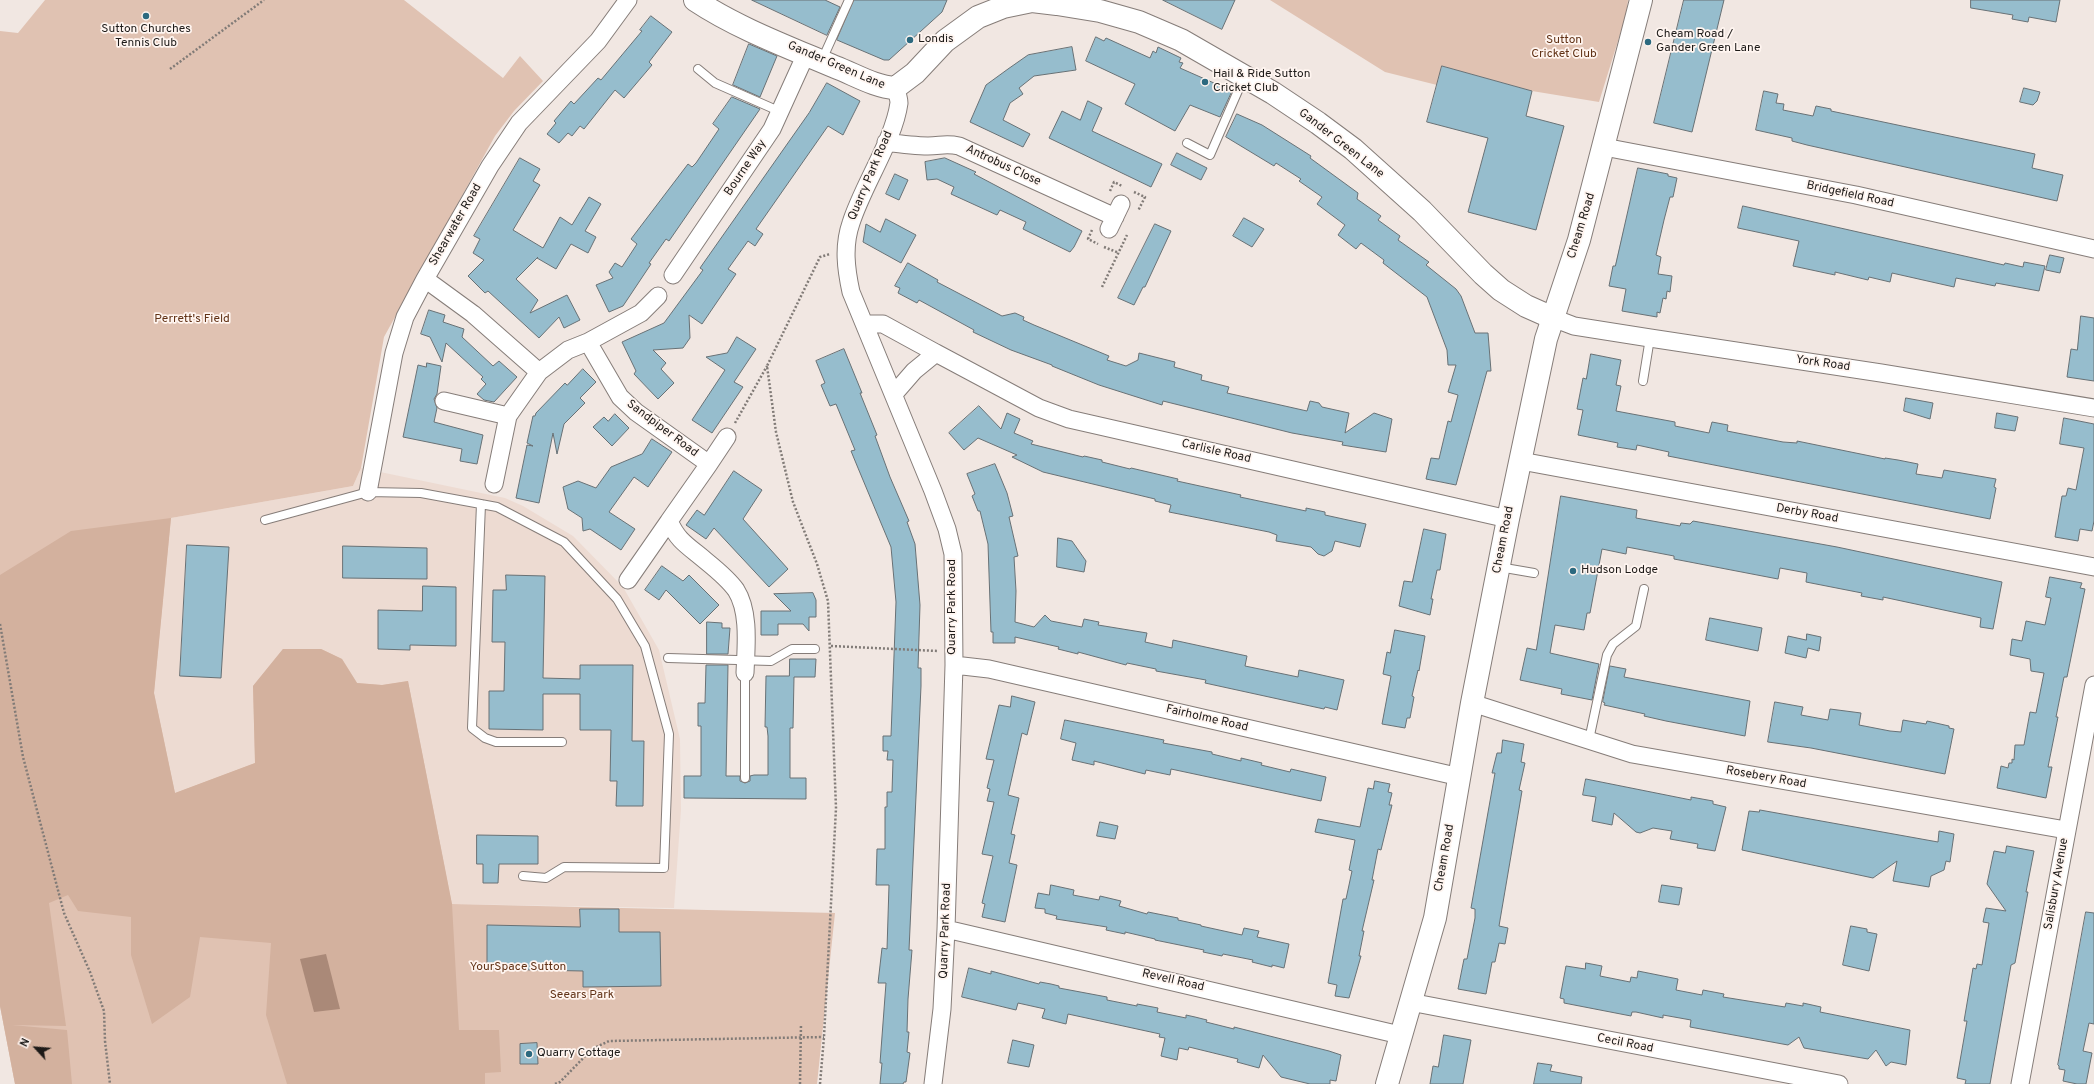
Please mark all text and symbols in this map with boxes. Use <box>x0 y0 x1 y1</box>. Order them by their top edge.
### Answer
marker: Sutton Churches Tennis Club <box>141 11 151 21</box>
place label: Sutton Churches Tennis Club <box>101 23 191 51</box>
place label: Cheam Road / Gander Green Lane <box>1656 28 1760 56</box>
place label: Londis <box>918 33 954 47</box>
park label: Sutton Cricket Club <box>1531 34 1597 62</box>
marker: Londis <box>905 35 915 45</box>
marker: Cheam Road / Gander Green Lane <box>1643 37 1653 47</box>
street label: Gander Green Lane <box>785 39 887 93</box>
place label: Hail & Ride Sutton Cricket Club <box>1213 68 1310 96</box>
marker: Hail & Ride Sutton Cricket Club <box>1200 77 1210 87</box>
street label: Gander Green Lane <box>1295 106 1387 182</box>
street label: Quarry Park Road <box>846 129 896 223</box>
street label: Bourne Way <box>722 137 770 199</box>
street label: Antrobus Close <box>963 142 1043 190</box>
street label: Bridgefield Road <box>1805 179 1895 211</box>
street label: Shearwater Road <box>427 181 485 269</box>
street label: Cheam Road <box>1565 191 1599 261</box>
park label: Perrett's Field <box>154 313 230 327</box>
street label: York Road <box>1795 353 1851 375</box>
street label: Sandpiper Road <box>623 397 701 461</box>
street label: Carlisle Road <box>1180 437 1252 467</box>
street label: Derby Road <box>1775 501 1839 527</box>
street label: Cheam Road <box>1490 505 1518 575</box>
street label: Quarry Park Road <box>946 559 960 655</box>
place label: Hudson Lodge <box>1581 564 1658 578</box>
marker: Hudson Lodge <box>1568 566 1578 576</box>
street label: Fairholme Road <box>1164 703 1250 735</box>
street label: Rosebery Road <box>1725 764 1807 792</box>
street label: Cheam Road <box>1432 823 1458 893</box>
street label: Salisbury Avenue <box>2042 837 2072 931</box>
street label: Quarry Park Road <box>937 883 955 979</box>
park label: YourSpace Sutton <box>470 961 566 975</box>
street label: Revell Road <box>1141 967 1205 995</box>
park label: Seears Park <box>550 989 614 1003</box>
north arrow <box>16 1028 56 1068</box>
street label: Cecil Road <box>1596 1031 1654 1057</box>
text: N <box>17 1036 33 1049</box>
place label: Quarry Cottage <box>537 1047 620 1061</box>
marker: Quarry Cottage <box>524 1049 534 1059</box>

